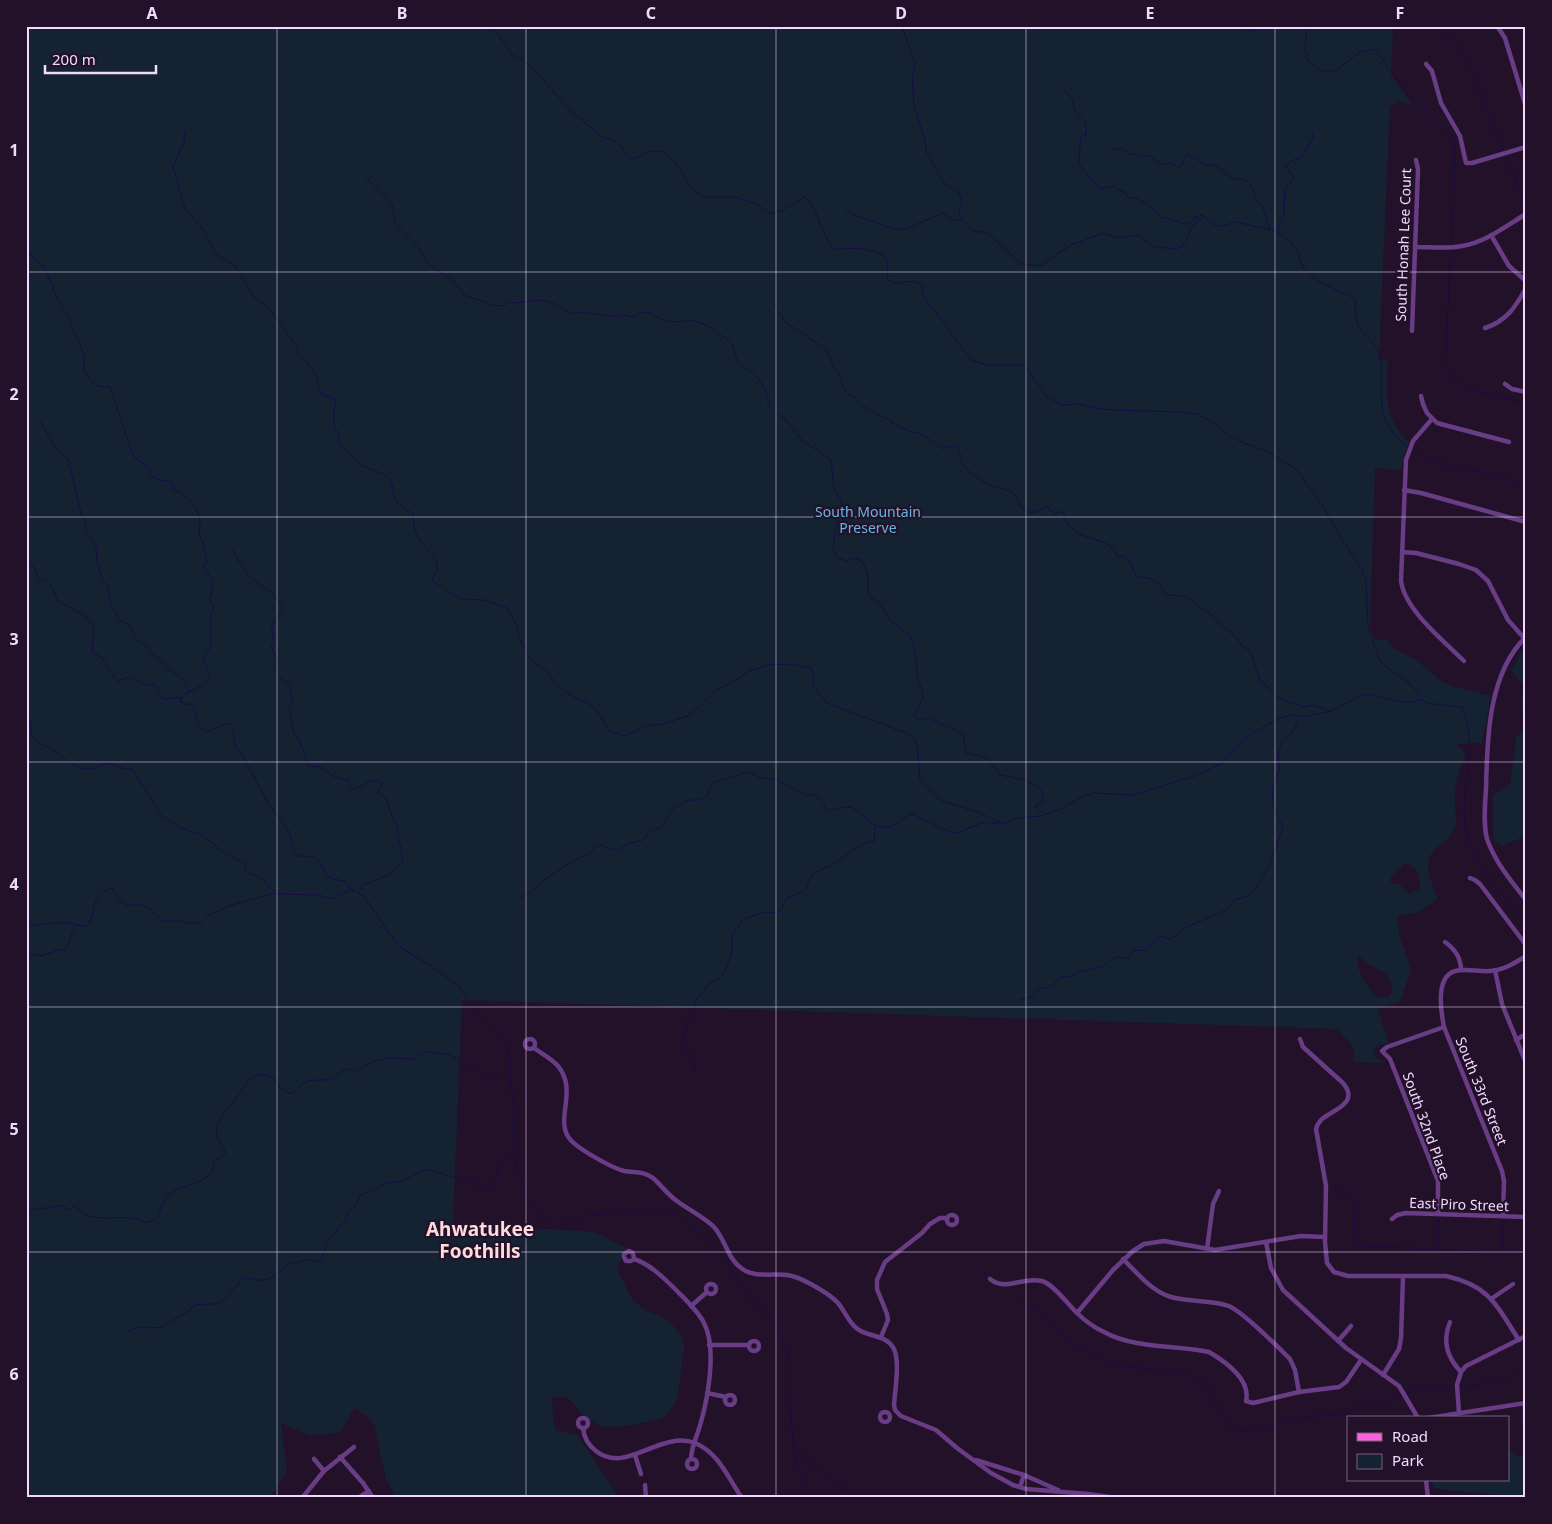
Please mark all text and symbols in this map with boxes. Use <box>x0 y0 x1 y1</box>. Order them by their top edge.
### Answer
text: A <box>146 2 158 24</box>
text: B <box>397 2 407 24</box>
text: C <box>646 2 656 24</box>
text: D <box>895 2 907 24</box>
text: E <box>1146 2 1155 24</box>
text: F <box>1396 2 1404 24</box>
scale bar <box>45 42 156 74</box>
text: 200 m <box>52 49 96 69</box>
text: 1 <box>9 139 19 161</box>
street label: South Honah Lee Court <box>1391 168 1415 322</box>
text: 2 <box>9 383 19 405</box>
park label: South Mountain Preserve <box>815 502 921 537</box>
text: 3 <box>9 628 19 650</box>
text: 4 <box>9 873 19 895</box>
street label: South 33rd Street <box>1452 1034 1512 1148</box>
street label: South 32nd Place <box>1399 1069 1455 1183</box>
text: 5 <box>9 1118 19 1140</box>
street label: East Piro Street <box>1409 1193 1509 1215</box>
district label: Ahwatukee Foothills <box>426 1216 534 1264</box>
text: 6 <box>9 1363 19 1385</box>
legend <box>1347 1416 1510 1482</box>
text: Road <box>1392 1426 1428 1446</box>
text: Park <box>1392 1450 1424 1470</box>

